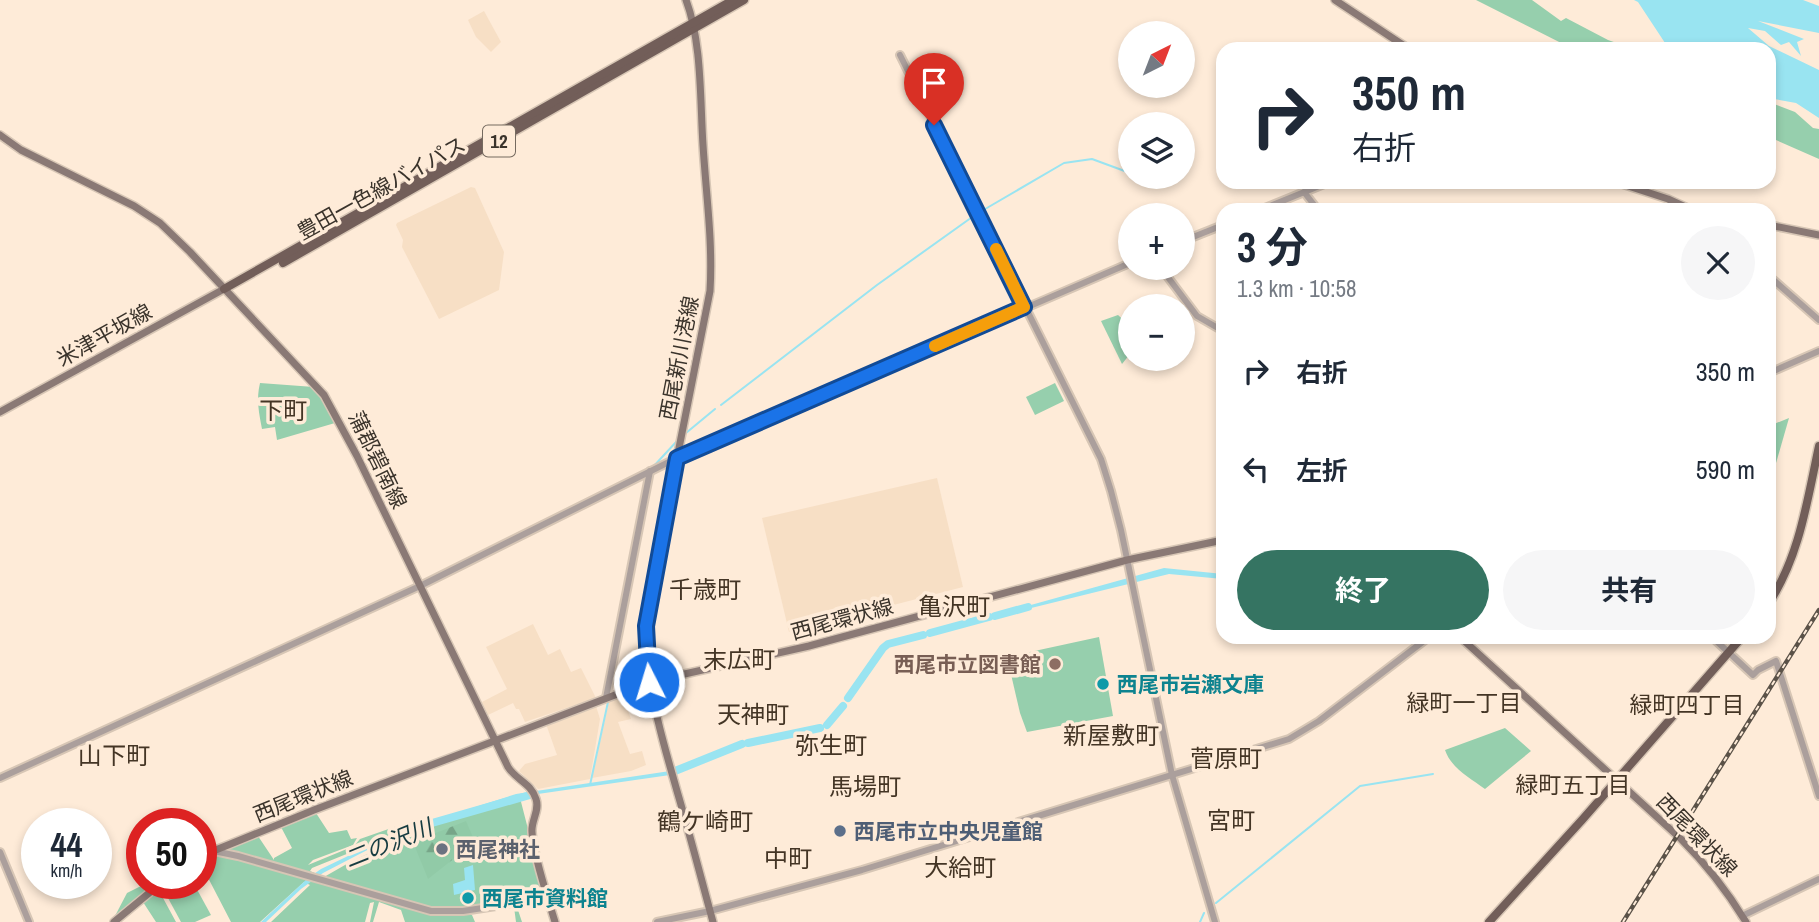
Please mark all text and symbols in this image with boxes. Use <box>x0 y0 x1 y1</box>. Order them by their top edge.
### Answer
north arrow <box>1118 21 1195 98</box>
map controls <box>1118 21 1195 371</box>
pin <box>904 53 964 125</box>
text: 350 m <box>1352 59 1466 125</box>
icon: arrive <box>915 64 953 102</box>
icon: right <box>1237 70 1328 161</box>
button: layers <box>1118 112 1195 189</box>
road number: 12 <box>483 125 515 156</box>
text: 右折 <box>1352 126 1416 169</box>
street label: 豊田一色線バイパス <box>291 130 471 246</box>
button: + <box>1118 203 1195 280</box>
text: 3 分 <box>1237 219 1308 275</box>
button: close <box>1681 226 1755 300</box>
text: 1.3 km · 10:58 <box>1237 273 1357 304</box>
street label: 西尾新川港線 <box>653 293 705 423</box>
button: − <box>1118 294 1195 371</box>
street label: 米津平坂線 <box>51 297 157 373</box>
icon: right <box>1237 352 1275 390</box>
text: 350 m <box>1696 354 1755 389</box>
text: 右折 <box>1296 355 1348 390</box>
district label: 下町 <box>259 394 307 426</box>
street label: 蒲郡碧南線 <box>342 406 414 514</box>
icon: left <box>1237 450 1275 488</box>
text: 590 m <box>1696 452 1755 487</box>
text: 左折 <box>1296 453 1348 488</box>
button: 終了 <box>1237 550 1489 630</box>
button: 共有 <box>1503 550 1755 630</box>
district label: 千歳町 <box>669 573 741 605</box>
district label: 亀沢町 <box>918 590 990 622</box>
street label: 西尾環状線 <box>788 591 896 647</box>
district label: 末広町 <box>703 643 775 675</box>
position arrow <box>612 645 686 719</box>
place label: 西尾市立図書館 <box>894 650 1041 679</box>
marker: 西尾市立図書館 <box>1047 656 1063 672</box>
place label: 西尾市岩瀬文庫 <box>1117 670 1264 699</box>
marker: 西尾市岩瀬文庫 <box>1095 676 1111 692</box>
district label: 緑町一丁目 <box>1407 687 1522 718</box>
district label: 緑町四丁目 <box>1630 689 1745 720</box>
district label: 天神町 <box>717 698 789 730</box>
district label: 新屋敷町 <box>1063 719 1159 751</box>
district label: 弥生町 <box>795 729 867 761</box>
district label: 山下町 <box>78 739 150 771</box>
district label: 菅原町 <box>1190 742 1262 774</box>
street label: 西尾環状線 <box>249 763 357 829</box>
district label: 緑町五丁目 <box>1516 769 1631 800</box>
district label: 馬場町 <box>829 770 901 802</box>
street label: 西尾環状線 <box>1650 787 1744 883</box>
district label: 宮町 <box>1207 804 1255 836</box>
district label: 鶴ケ崎町 <box>657 805 753 837</box>
speed limit sign: 50 <box>126 808 217 899</box>
water label: 二の沢川 <box>340 810 439 875</box>
place label: 西尾市立中央児童館 <box>854 817 1043 846</box>
text: 44 <box>51 821 82 868</box>
marker: 西尾市立中央児童館 <box>832 823 848 839</box>
place label: 西尾神社 <box>456 835 540 864</box>
marker: 西尾神社 <box>434 841 450 857</box>
district label: 中町 <box>764 842 812 874</box>
district label: 大給町 <box>924 851 996 883</box>
text: km/h <box>51 858 83 883</box>
place label: 西尾市資料館 <box>482 884 608 913</box>
marker: 西尾市資料館 <box>460 890 476 906</box>

